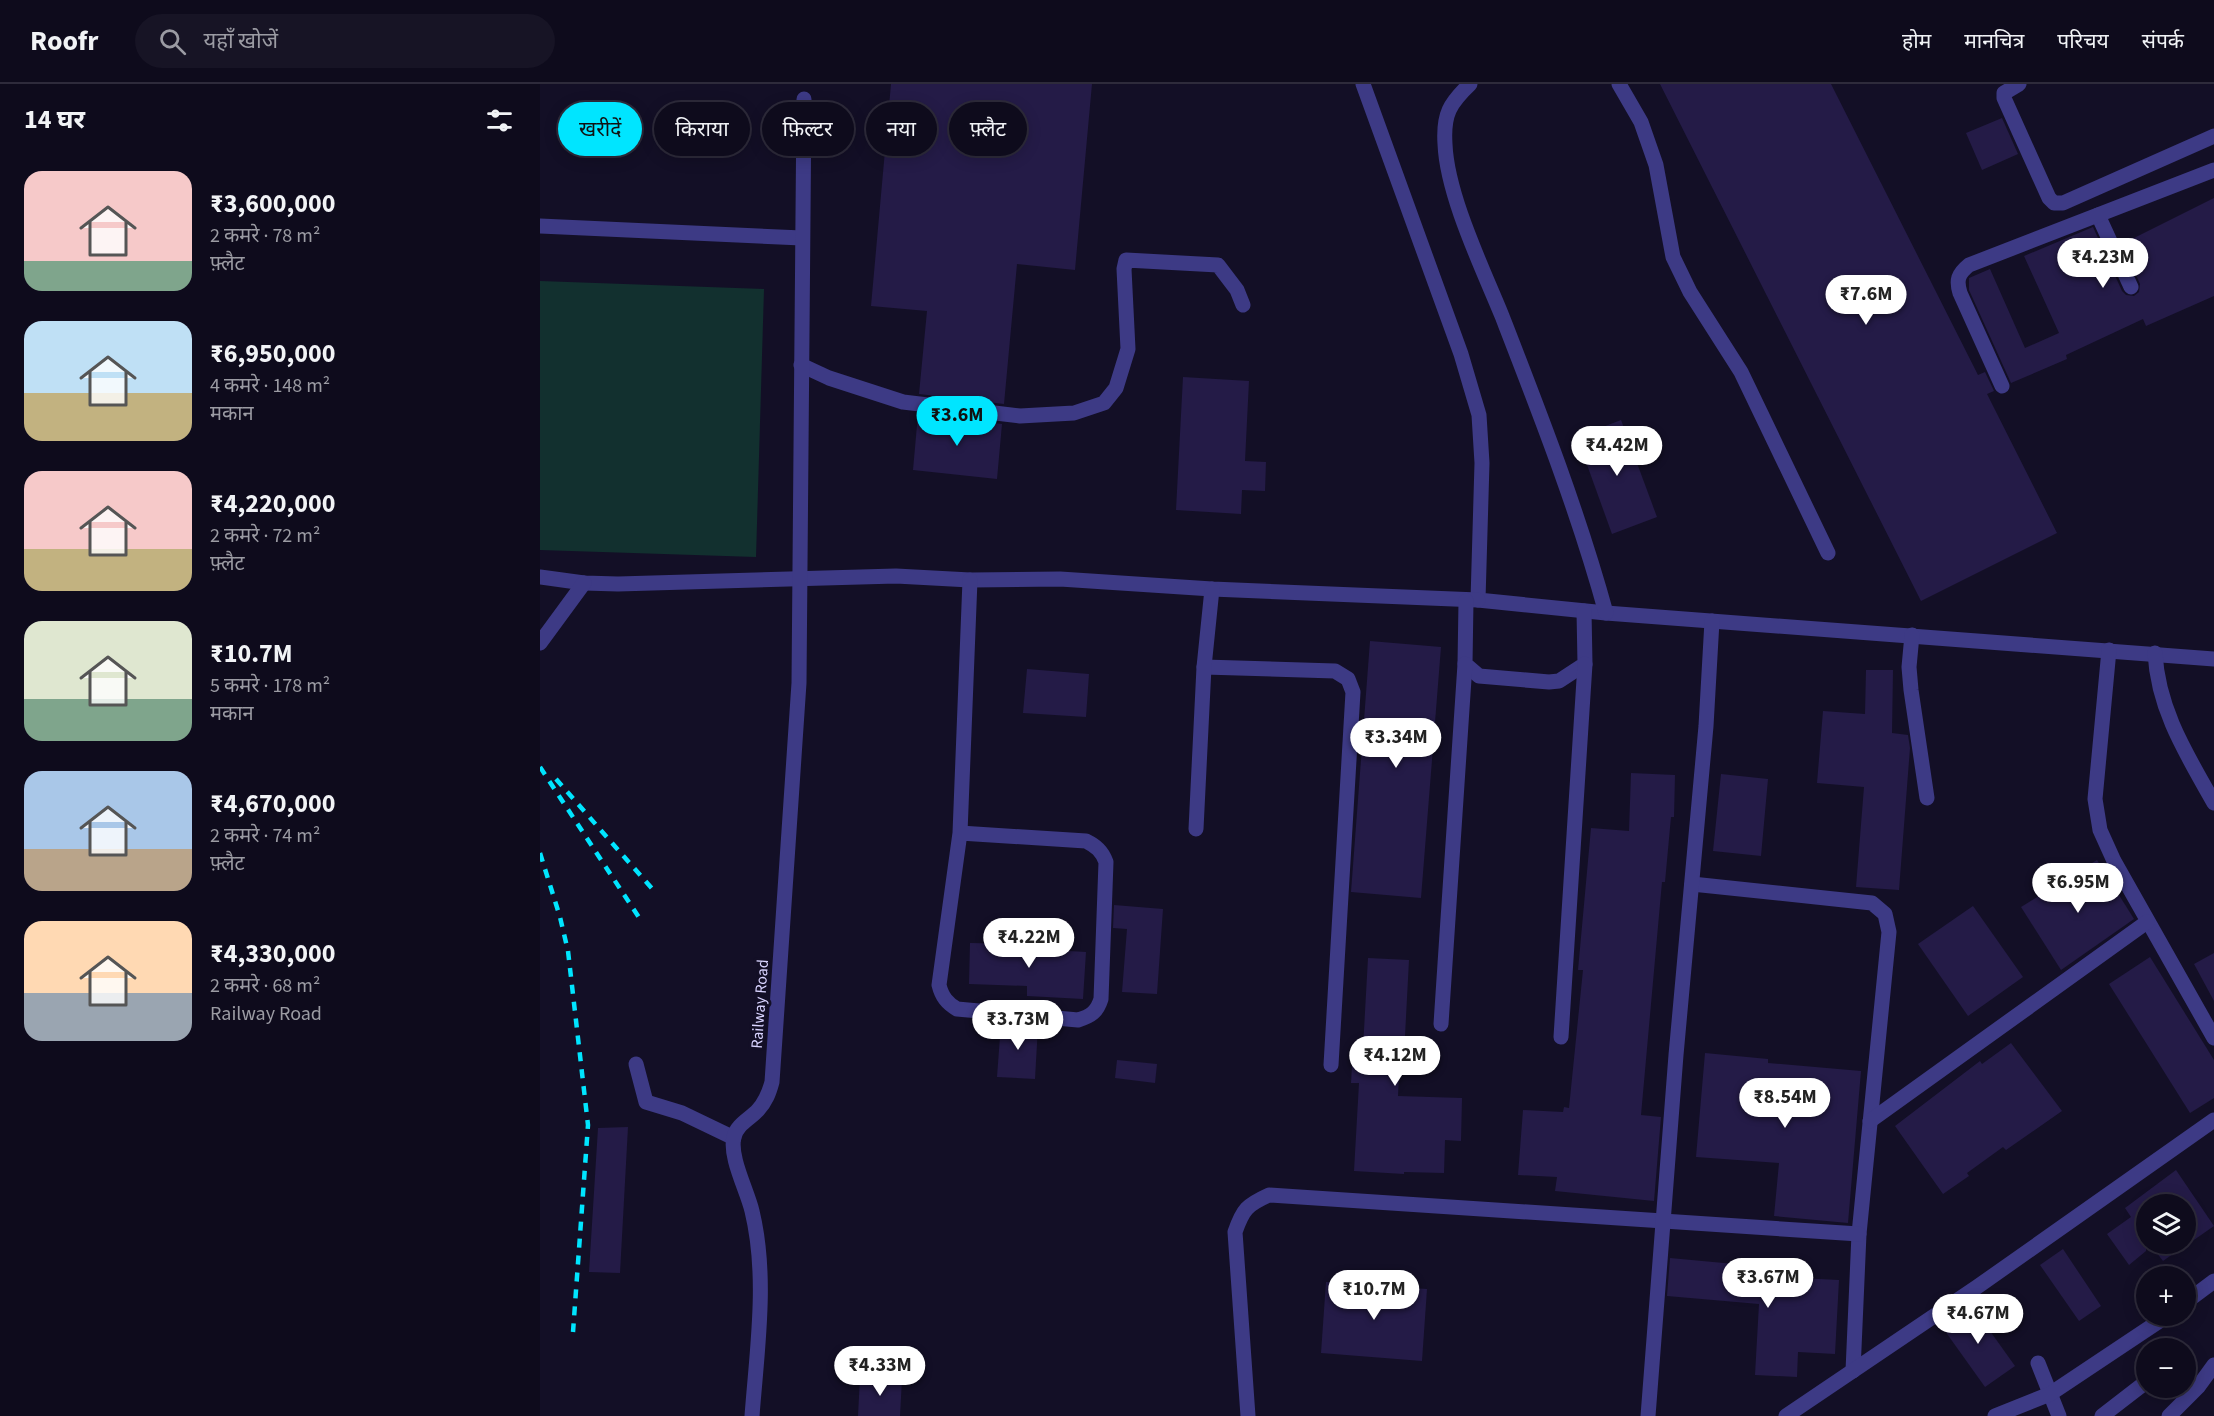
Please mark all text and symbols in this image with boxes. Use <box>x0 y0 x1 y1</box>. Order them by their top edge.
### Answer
search box <box>135 14 555 68</box>
text: Roofr <box>30 21 99 61</box>
icon: search <box>156 25 189 58</box>
text: यहाँ खोजें <box>204 25 278 57</box>
text: होम <box>1902 26 1931 56</box>
text: मानचित्र <box>1964 26 2024 56</box>
text: परिचय <box>2057 26 2109 56</box>
text: संपर्क <box>2142 26 2184 56</box>
text: 14 घर <box>24 101 85 138</box>
chip: खरीदें <box>558 102 642 156</box>
chip: किराया <box>654 102 750 156</box>
chip: फ़िल्टर <box>762 102 854 156</box>
chip: नया <box>866 102 937 156</box>
chip: फ़्लैट <box>949 102 1027 156</box>
icon: filters <box>483 104 516 137</box>
text: ₹3,600,000 <box>210 185 335 222</box>
icon: home <box>72 195 144 267</box>
text: 2 कमरे · 78 m² <box>210 222 320 250</box>
pin: ₹4.23M <box>2054 238 2152 289</box>
text: ₹4.23M <box>2071 243 2135 271</box>
text: फ़्लैट <box>210 250 245 278</box>
pin: ₹7.6M <box>1824 275 1908 326</box>
text: ₹7.6M <box>1840 280 1892 308</box>
text: ₹6,950,000 <box>210 335 335 372</box>
icon: home <box>72 345 144 417</box>
text: 4 कमरे · 148 m² <box>210 372 330 400</box>
pin: ₹3.6M <box>915 396 999 447</box>
text: मकान <box>210 400 254 428</box>
text: ₹3.6M <box>931 401 983 429</box>
pin: ₹4.42M <box>1568 426 1666 477</box>
text: ₹4.42M <box>1585 431 1649 459</box>
text: ₹4,220,000 <box>210 485 335 522</box>
icon: home <box>72 495 144 567</box>
text: 2 कमरे · 72 m² <box>210 522 320 550</box>
text: फ़्लैट <box>210 550 245 578</box>
text: ₹10.7M <box>210 635 293 672</box>
icon: home <box>72 645 144 717</box>
text: 5 कमरे · 178 m² <box>210 672 330 700</box>
text: मकान <box>210 700 254 728</box>
pin: ₹3.34M <box>1347 718 1445 769</box>
text: ₹3.34M <box>1364 723 1428 751</box>
text: ₹4,670,000 <box>210 785 335 822</box>
icon: home <box>72 795 144 867</box>
text: 2 कमरे · 74 m² <box>210 822 320 850</box>
text: फ़्लैट <box>210 850 245 878</box>
pin: ₹6.95M <box>2029 863 2127 914</box>
text: ₹6.95M <box>2046 868 2110 896</box>
pin: ₹4.22M <box>980 918 1078 969</box>
text: ₹4.22M <box>997 923 1061 951</box>
text: ₹4,330,000 <box>210 935 335 972</box>
icon: home <box>72 945 144 1017</box>
street label: Railway Road <box>746 959 774 1049</box>
text: 2 कमरे · 68 m² <box>210 972 320 1000</box>
text: Railway Road <box>210 1000 322 1028</box>
pin: ₹3.73M <box>969 1000 1067 1051</box>
text: ₹3.73M <box>986 1005 1050 1033</box>
pin: ₹4.12M <box>1346 1036 1444 1087</box>
text: ₹4.12M <box>1363 1041 1427 1069</box>
pin: ₹8.54M <box>1736 1078 1834 1129</box>
text: ₹8.54M <box>1753 1083 1817 1111</box>
map controls <box>2136 1194 2196 1398</box>
button: layers <box>2136 1194 2196 1254</box>
pin: ₹3.67M <box>1719 1258 1817 1309</box>
text: ₹3.67M <box>1736 1263 1800 1291</box>
button: + <box>2136 1266 2196 1326</box>
pin: ₹10.7M <box>1325 1270 1423 1321</box>
text: ₹10.7M <box>1342 1275 1406 1303</box>
pin: ₹4.67M <box>1929 1294 2027 1345</box>
text: ₹4.67M <box>1946 1299 2010 1327</box>
button: − <box>2136 1338 2196 1398</box>
pin: ₹4.33M <box>831 1346 929 1397</box>
text: ₹4.33M <box>848 1351 912 1379</box>

